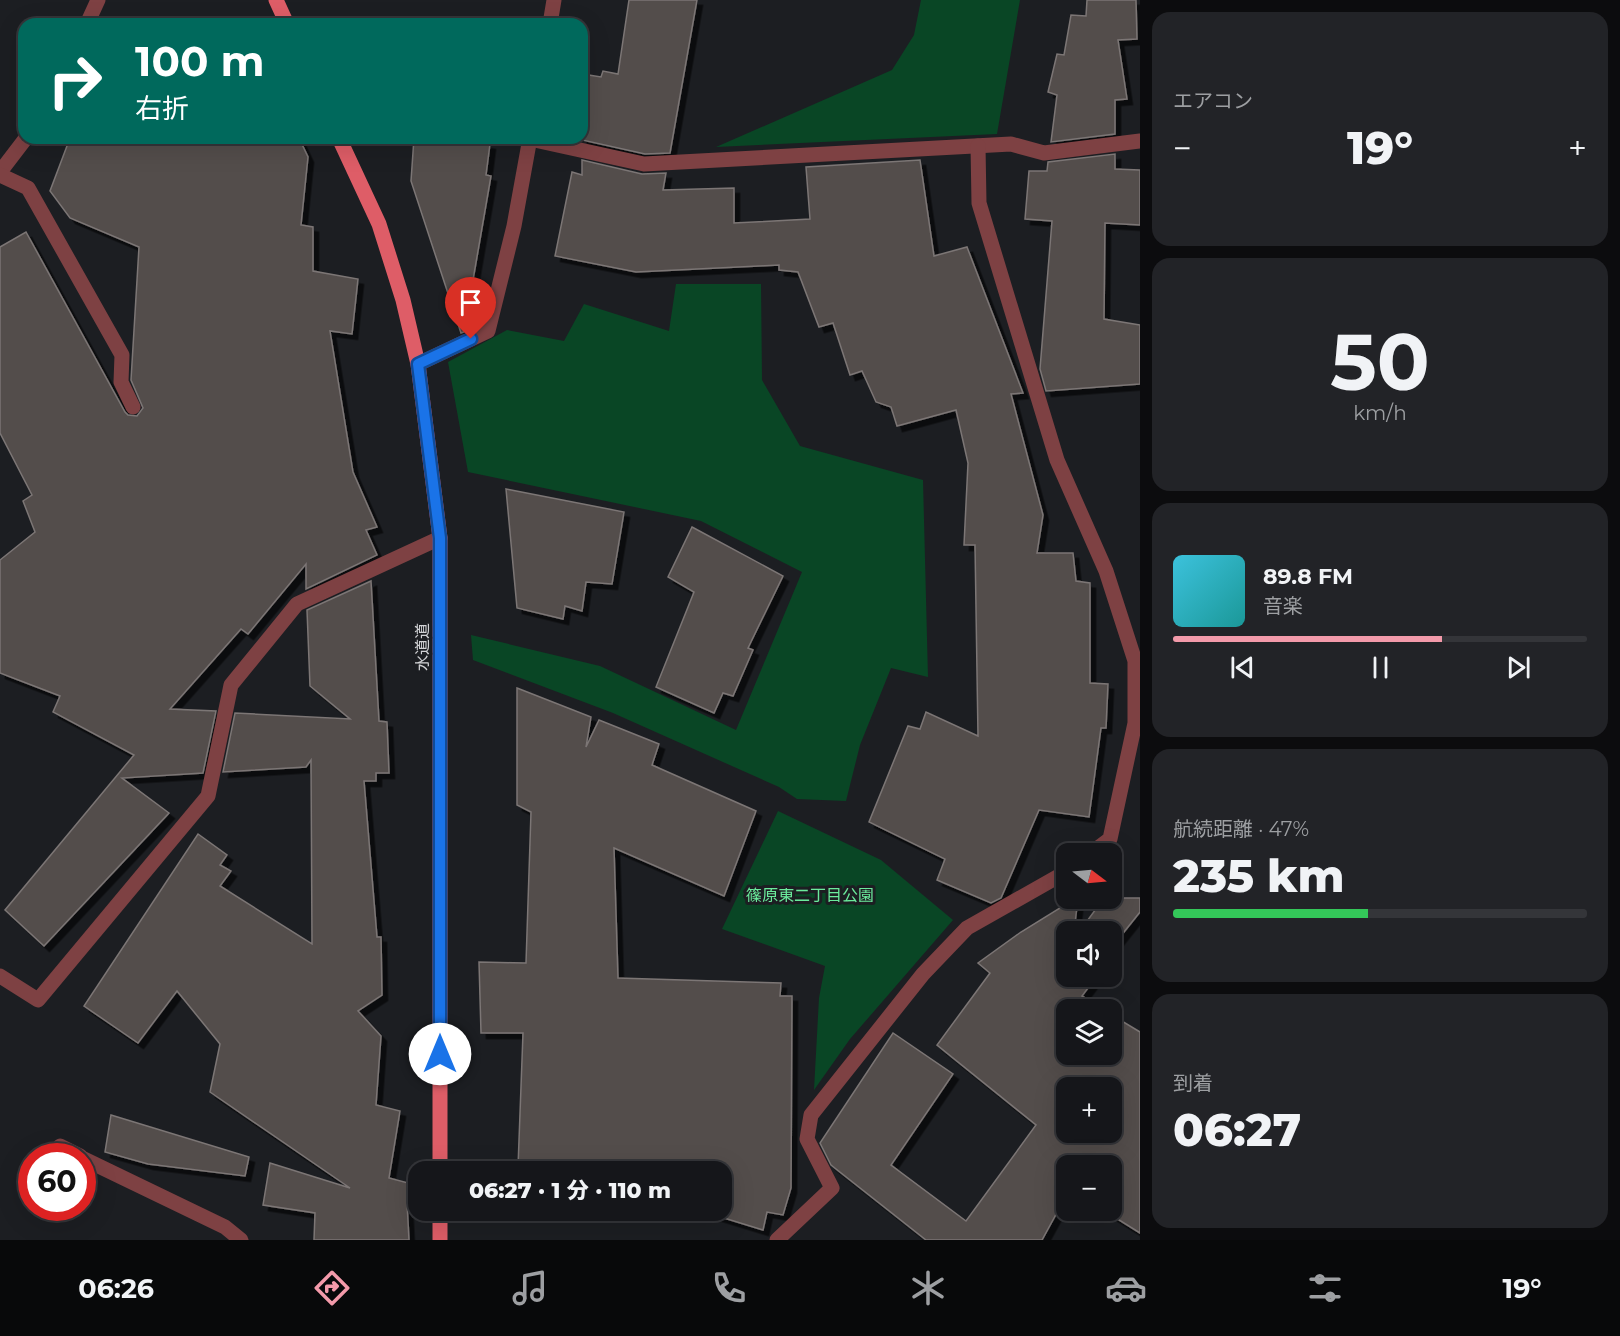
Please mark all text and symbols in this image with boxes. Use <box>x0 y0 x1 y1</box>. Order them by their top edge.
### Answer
text: 100 m <box>135 35 264 87</box>
icon: right <box>36 42 114 120</box>
text: エアコン <box>1173 89 1253 113</box>
text: 右折 <box>135 92 189 125</box>
text: 19° <box>1347 120 1413 175</box>
text: − <box>1173 128 1192 168</box>
text: + <box>1568 128 1587 168</box>
pin <box>445 277 496 339</box>
icon: arrive <box>454 286 487 319</box>
text: 50 <box>1330 314 1430 410</box>
text: km/h <box>1353 401 1407 425</box>
text: 89.8 FM <box>1263 563 1353 590</box>
text: 音楽 <box>1263 594 1303 618</box>
street label: 水道道 <box>413 623 432 671</box>
icon: previous <box>1226 651 1259 684</box>
icon: pause <box>1364 651 1397 684</box>
icon: next <box>1502 651 1535 684</box>
text: 航続距離 · 47% <box>1173 817 1309 841</box>
north arrow <box>1056 843 1122 909</box>
map controls <box>1056 843 1122 1221</box>
text: 235 km <box>1173 848 1344 903</box>
park label: 篠原東二丁目公園 <box>746 886 874 905</box>
button: sound <box>1056 921 1122 987</box>
button: layers <box>1056 999 1122 1065</box>
position arrow <box>408 1022 472 1086</box>
text: 到着 <box>1173 1071 1213 1095</box>
button: + <box>1056 1077 1122 1143</box>
text: 06:27 <box>1173 1102 1301 1157</box>
speed limit sign: 60 <box>18 1143 96 1221</box>
button: − <box>1056 1155 1122 1221</box>
text: 06:27 · 1 分 · 110 m <box>469 1177 671 1204</box>
icon: directions <box>311 1267 353 1309</box>
icon: music <box>509 1267 551 1309</box>
icon: phone <box>708 1267 750 1309</box>
icon: climate <box>907 1267 949 1309</box>
icon: car <box>1105 1267 1147 1309</box>
icon: filters <box>1304 1267 1346 1309</box>
text: 06:26 <box>78 1272 154 1305</box>
text: 19° <box>1503 1272 1542 1305</box>

